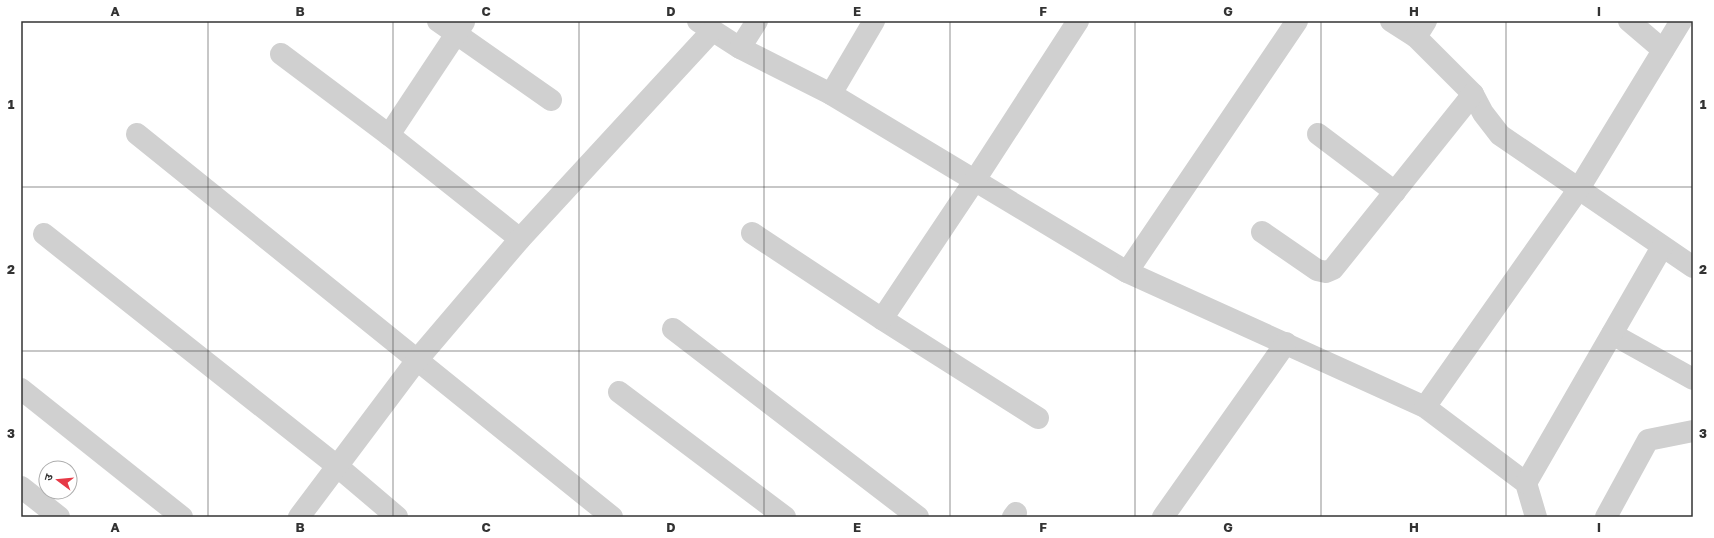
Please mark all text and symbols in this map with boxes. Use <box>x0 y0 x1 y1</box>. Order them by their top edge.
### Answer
text: A <box>110 3 120 19</box>
text: B <box>295 3 305 19</box>
text: C <box>481 3 491 19</box>
text: D <box>666 3 676 19</box>
text: E <box>853 3 861 19</box>
text: F <box>1039 3 1047 19</box>
text: G <box>1223 3 1233 19</box>
text: H <box>1409 3 1419 19</box>
text: I <box>1597 3 1601 19</box>
text: 1 <box>8 96 15 112</box>
text: 1 <box>1700 96 1707 112</box>
text: 2 <box>7 261 15 277</box>
text: 2 <box>1699 261 1707 277</box>
text: 3 <box>7 425 15 441</box>
text: 3 <box>1699 425 1707 441</box>
north arrow <box>38 460 78 500</box>
text: उ <box>41 472 55 482</box>
text: A <box>110 519 120 535</box>
text: B <box>295 519 305 535</box>
text: C <box>481 519 491 535</box>
text: D <box>666 519 676 535</box>
text: E <box>853 519 861 535</box>
text: F <box>1039 519 1047 535</box>
text: G <box>1223 519 1233 535</box>
text: H <box>1409 519 1419 535</box>
text: I <box>1597 519 1601 535</box>

